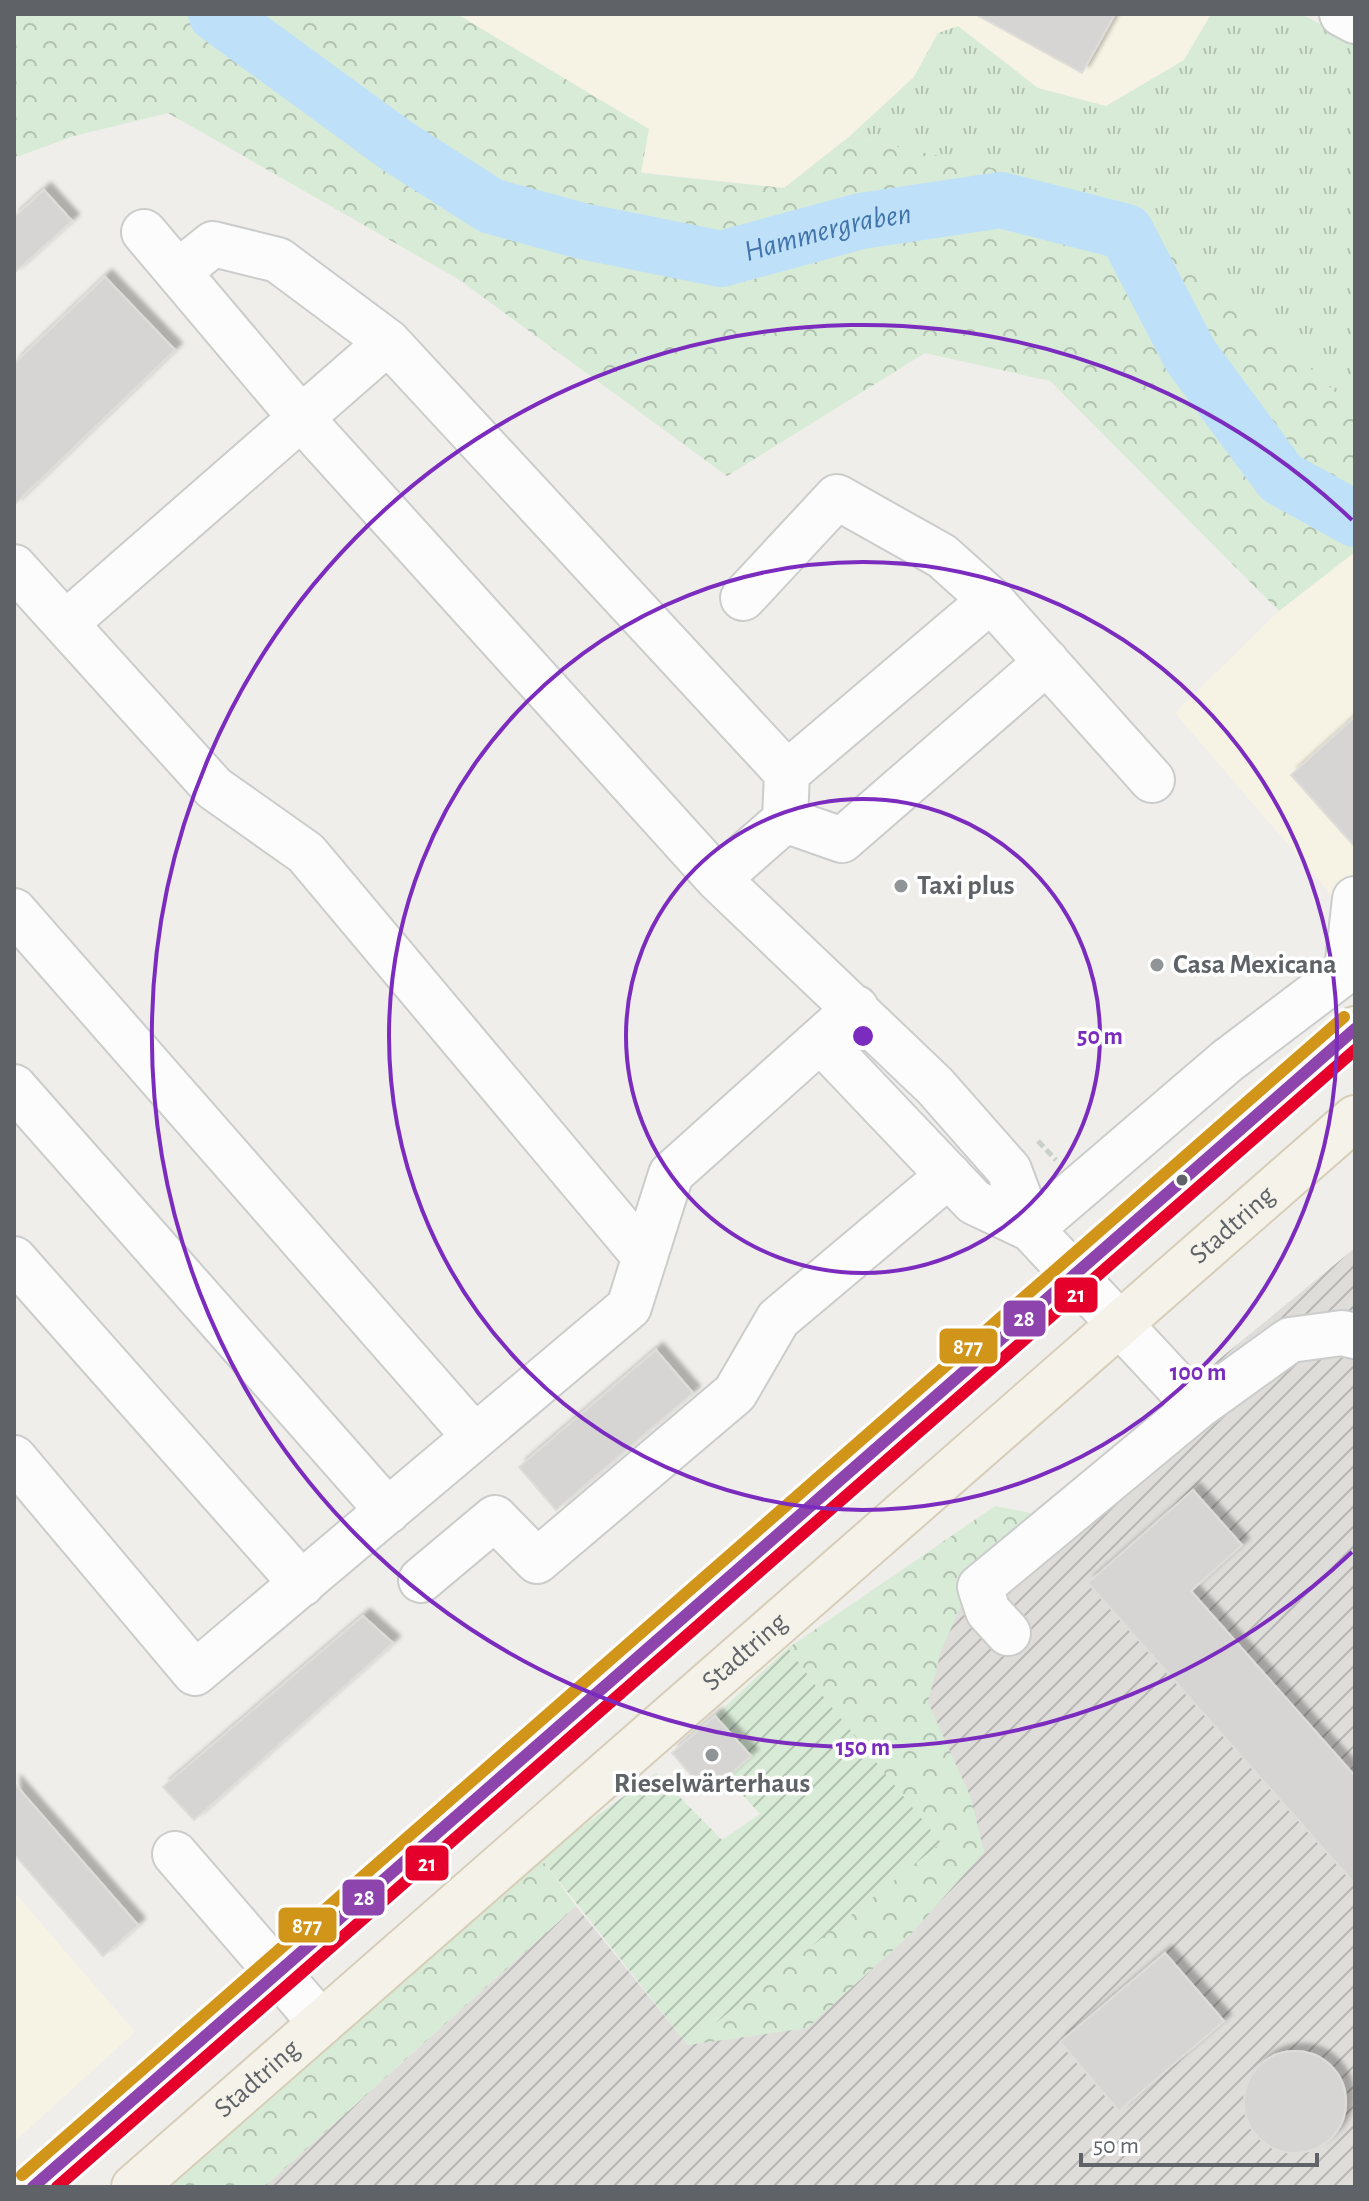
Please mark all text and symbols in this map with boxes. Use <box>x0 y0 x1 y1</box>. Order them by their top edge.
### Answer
water label: Hammergraben <box>741 199 913 267</box>
place label: Taxi plus <box>917 872 1014 900</box>
marker: Taxi plus <box>892 877 910 895</box>
place label: Casa Mexicana <box>1173 951 1337 979</box>
marker: Casa Mexicana <box>1148 956 1166 974</box>
centre of rings <box>849 1022 877 1050</box>
text: 50 m <box>1077 1025 1123 1049</box>
unlabelled marker <box>1174 1172 1190 1188</box>
street label: Stadtring <box>1185 1181 1281 1270</box>
line badge: 21 <box>1053 1276 1099 1314</box>
text: 21 <box>1067 1284 1085 1306</box>
line badge: 28 <box>1002 1299 1047 1338</box>
text: 28 <box>1013 1308 1035 1330</box>
line badge: 877 <box>938 1327 999 1365</box>
text: 877 <box>953 1336 983 1358</box>
text: 100 m <box>1170 1361 1226 1385</box>
street label: Stadtring <box>697 1608 793 1696</box>
text: 150 m <box>836 1736 890 1760</box>
marker: Rieselwärterhaus <box>703 1746 721 1764</box>
place label: Rieselwärterhaus <box>614 1770 810 1798</box>
line badge: 21 <box>404 1844 450 1882</box>
text: 21 <box>418 1853 436 1875</box>
line badge: 28 <box>341 1878 386 1917</box>
text: 28 <box>353 1887 375 1909</box>
line badge: 877 <box>277 1906 338 1944</box>
text: 877 <box>292 1915 322 1937</box>
street label: Stadtring <box>210 2034 305 2123</box>
scale bar <box>1081 2117 1317 2167</box>
text: 50 m <box>1093 2134 1139 2158</box>

